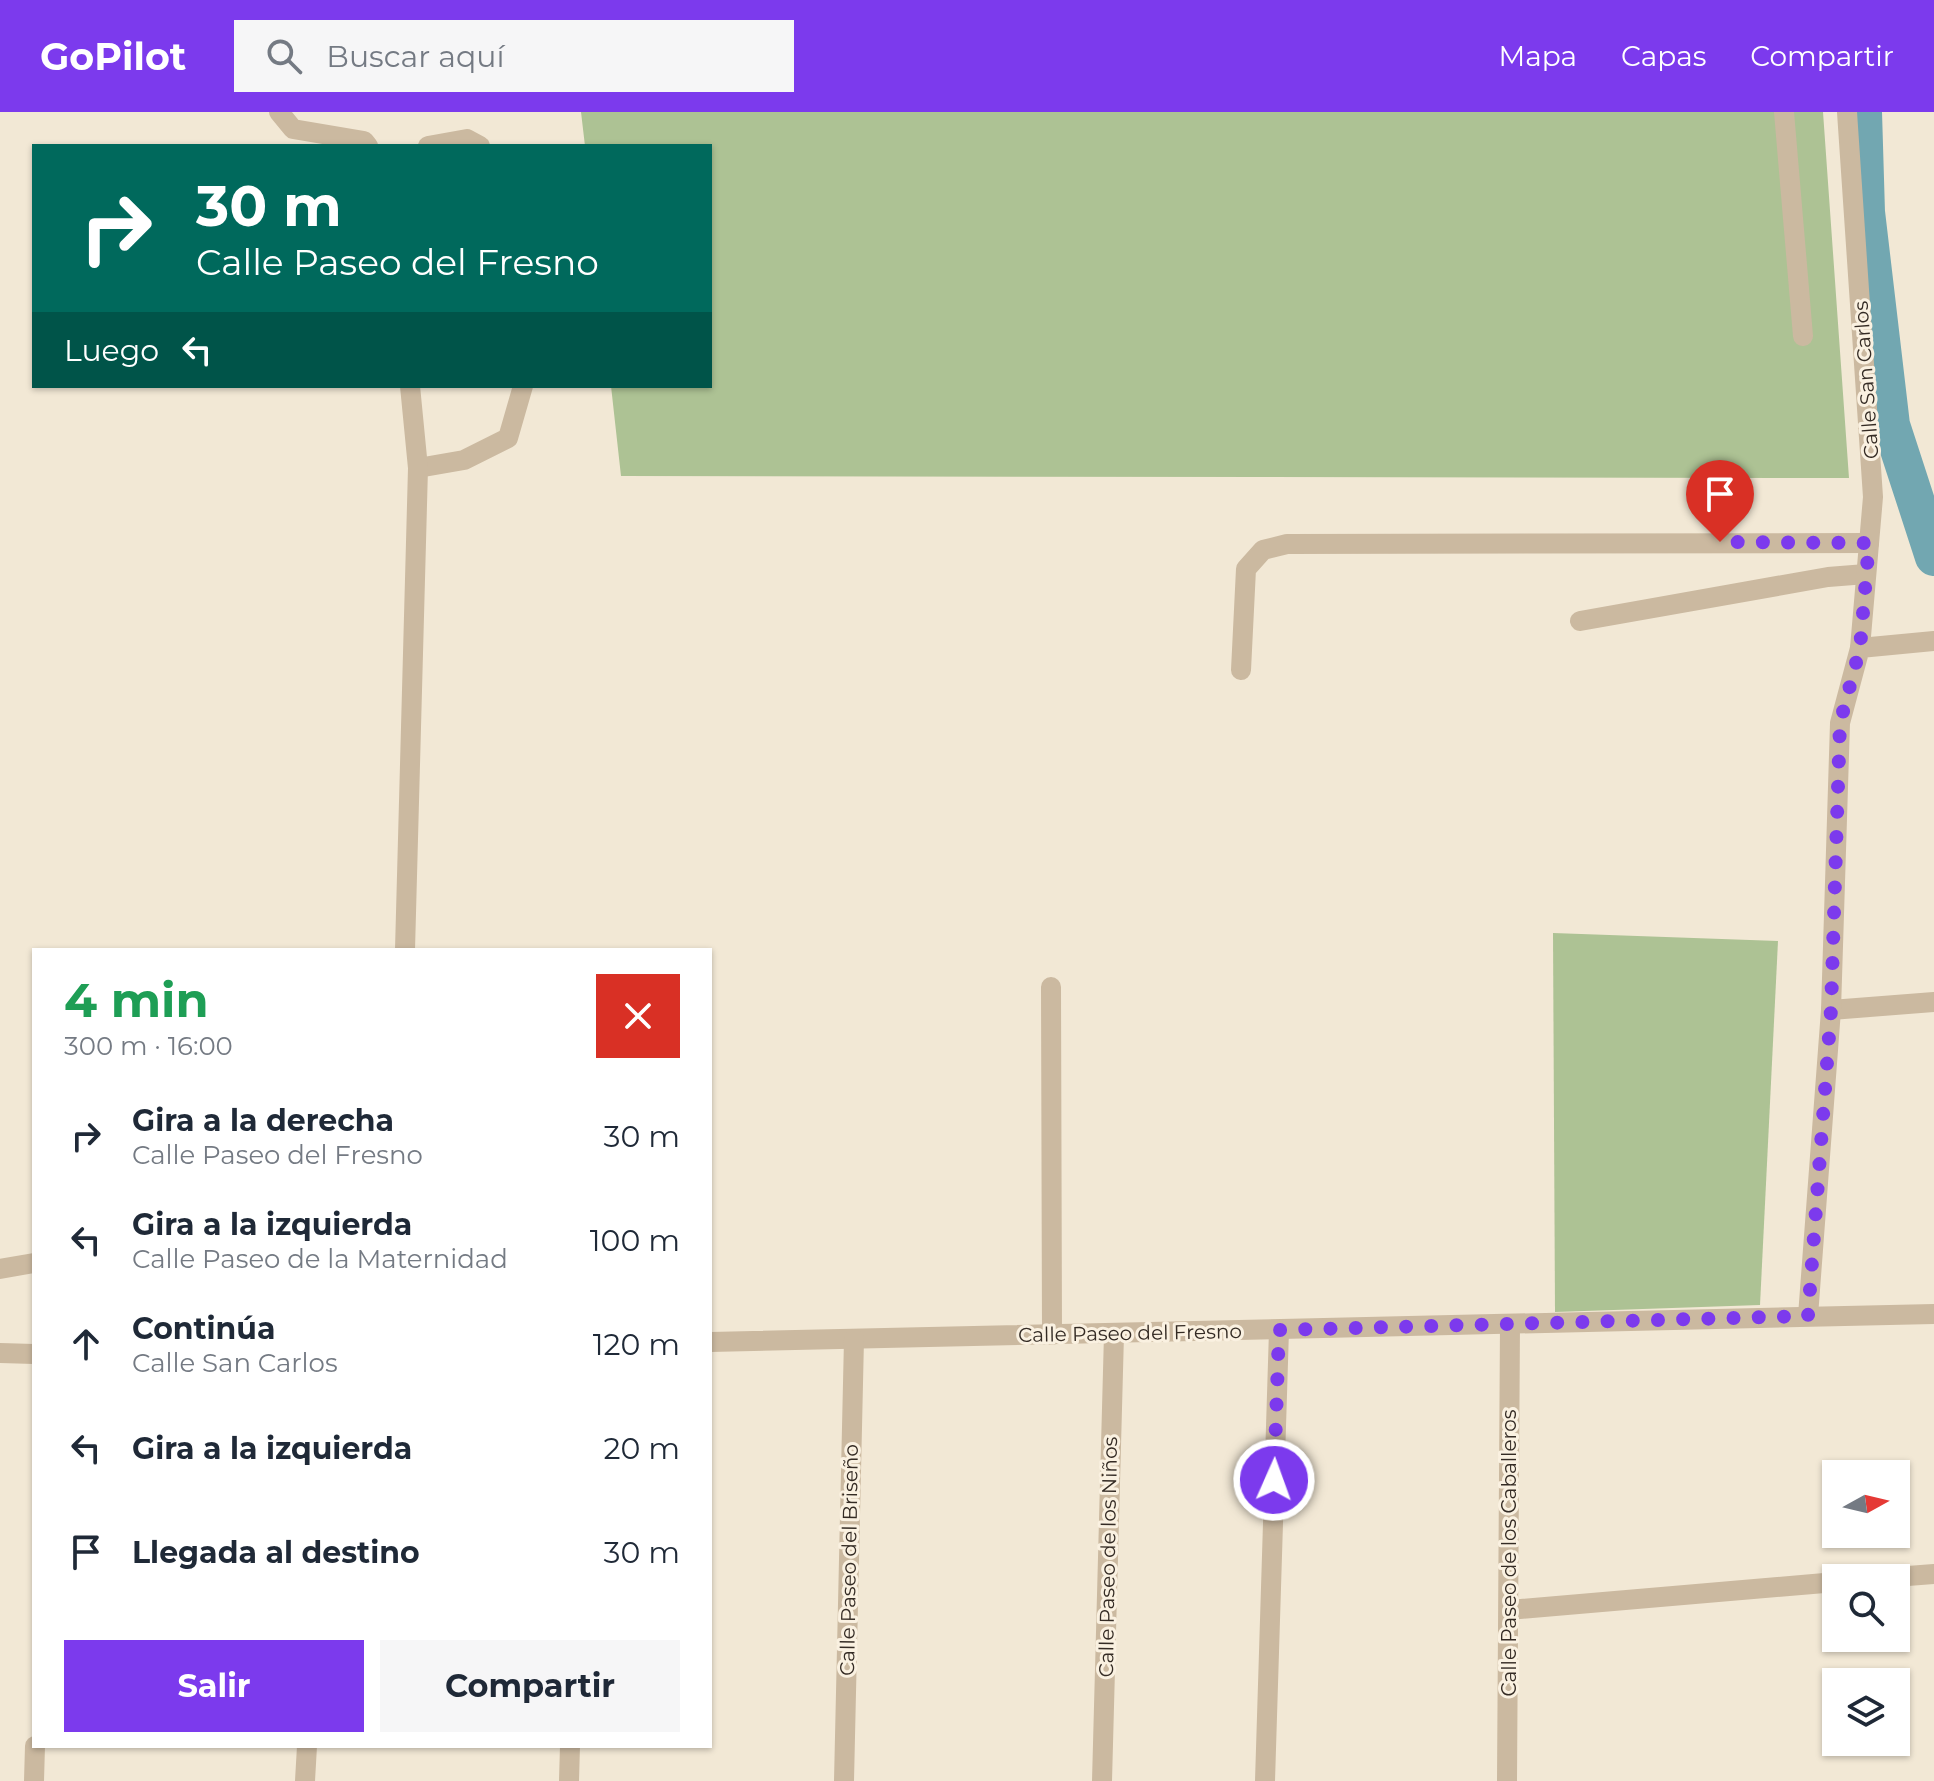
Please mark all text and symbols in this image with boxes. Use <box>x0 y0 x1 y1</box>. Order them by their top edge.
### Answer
search box <box>234 20 794 92</box>
text: GoPilot <box>40 33 186 80</box>
icon: search <box>262 34 306 78</box>
text: Buscar aquí <box>326 38 504 75</box>
text: Mapa <box>1498 39 1577 73</box>
text: Capas <box>1621 39 1706 73</box>
text: Compartir <box>1750 39 1894 73</box>
text: 30 m <box>196 172 342 240</box>
icon: right <box>64 176 168 280</box>
text: Calle Paseo del Fresno <box>196 240 599 284</box>
street label: Calle San Carlos <box>1848 300 1883 460</box>
icon: left <box>175 328 219 372</box>
text: Luego <box>64 332 159 369</box>
pin <box>1686 460 1754 542</box>
icon: arrive <box>1698 472 1742 516</box>
text: 4 min <box>64 971 209 1029</box>
button: close <box>596 974 680 1058</box>
text: 300 m · 16:00 <box>64 1030 233 1062</box>
text: Gira a la derecha <box>132 1102 394 1139</box>
icon: right <box>64 1114 108 1158</box>
text: 30 m <box>604 1118 680 1155</box>
text: Calle Paseo del Fresno <box>132 1139 423 1171</box>
text: Gira a la izquierda <box>132 1206 412 1243</box>
icon: left <box>64 1218 108 1262</box>
text: 100 m <box>590 1222 680 1259</box>
text: Calle Paseo de la Maternidad <box>132 1243 508 1275</box>
text: Continúa <box>132 1310 275 1347</box>
street label: Calle Paseo del Fresno <box>1018 1319 1242 1347</box>
icon: ahead <box>64 1322 108 1366</box>
text: 120 m <box>593 1326 680 1363</box>
text: Calle San Carlos <box>132 1347 338 1379</box>
street label: Calle Paseo de los Caballeros <box>1497 1409 1521 1697</box>
icon: left <box>64 1426 108 1470</box>
text: Gira a la izquierda <box>132 1430 412 1467</box>
text: 20 m <box>603 1430 680 1467</box>
street label: Calle Paseo de los Niños <box>1094 1436 1122 1678</box>
position arrow <box>1232 1438 1316 1522</box>
street label: Calle Paseo del Briseño <box>835 1444 863 1676</box>
north arrow <box>1822 1460 1910 1548</box>
map controls <box>1822 1460 1910 1756</box>
icon: arrive <box>64 1530 108 1574</box>
text: Llegada al destino <box>132 1534 420 1571</box>
text: 30 m <box>604 1534 680 1571</box>
button: search <box>1822 1564 1910 1652</box>
button: Salir <box>64 1640 364 1732</box>
button: Compartir <box>380 1640 680 1732</box>
button: layers <box>1822 1668 1910 1756</box>

